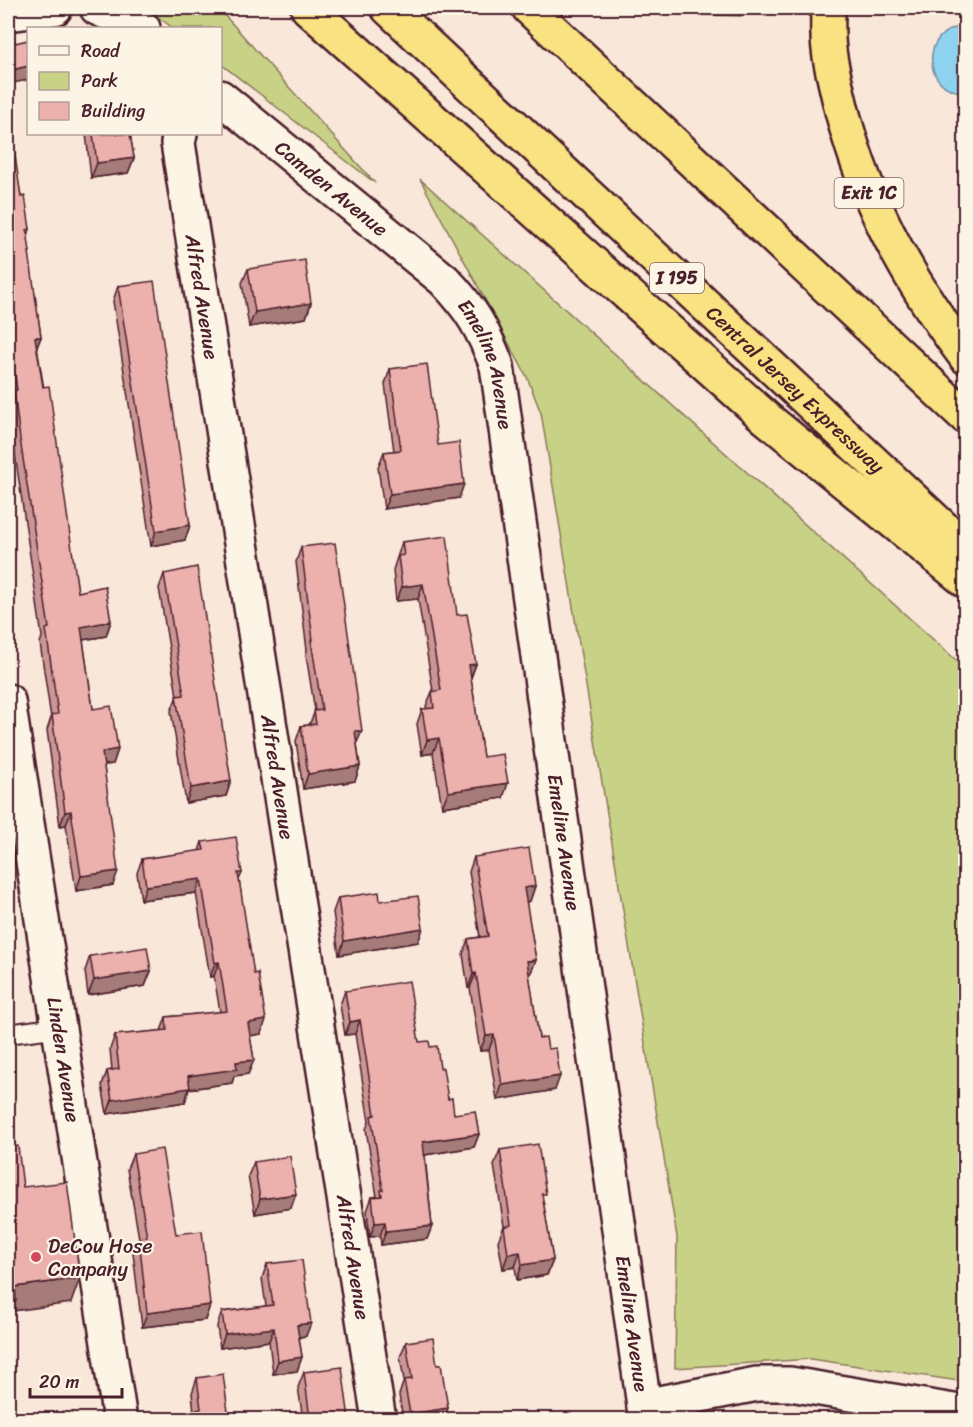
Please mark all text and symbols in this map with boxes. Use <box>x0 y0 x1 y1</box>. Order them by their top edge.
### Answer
legend <box>27 27 222 135</box>
text: Road <box>81 35 121 67</box>
text: Park <box>81 65 118 97</box>
text: Building <box>81 95 145 127</box>
street label: Camden Avenue <box>266 131 396 246</box>
road number: Exit 1C <box>834 178 904 208</box>
street label: Alfred Avenue <box>174 231 229 362</box>
road number: I 195 <box>650 263 704 293</box>
street label: Emeline Avenue <box>448 291 523 432</box>
street label: Central Jersey Expressway <box>697 297 893 483</box>
street label: Alfred Avenue <box>250 711 304 842</box>
street label: Emeline Avenue <box>537 772 591 913</box>
street label: Linden Avenue <box>36 995 90 1125</box>
street label: Alfred Avenue <box>326 1191 380 1322</box>
place label: DeCou Hose Company <box>48 1229 153 1287</box>
marker: DeCou Hose Company <box>29 1250 43 1264</box>
street label: Emeline Avenue <box>605 1253 659 1394</box>
scale bar <box>30 1361 122 1399</box>
text: 20 m <box>39 1366 79 1398</box>

